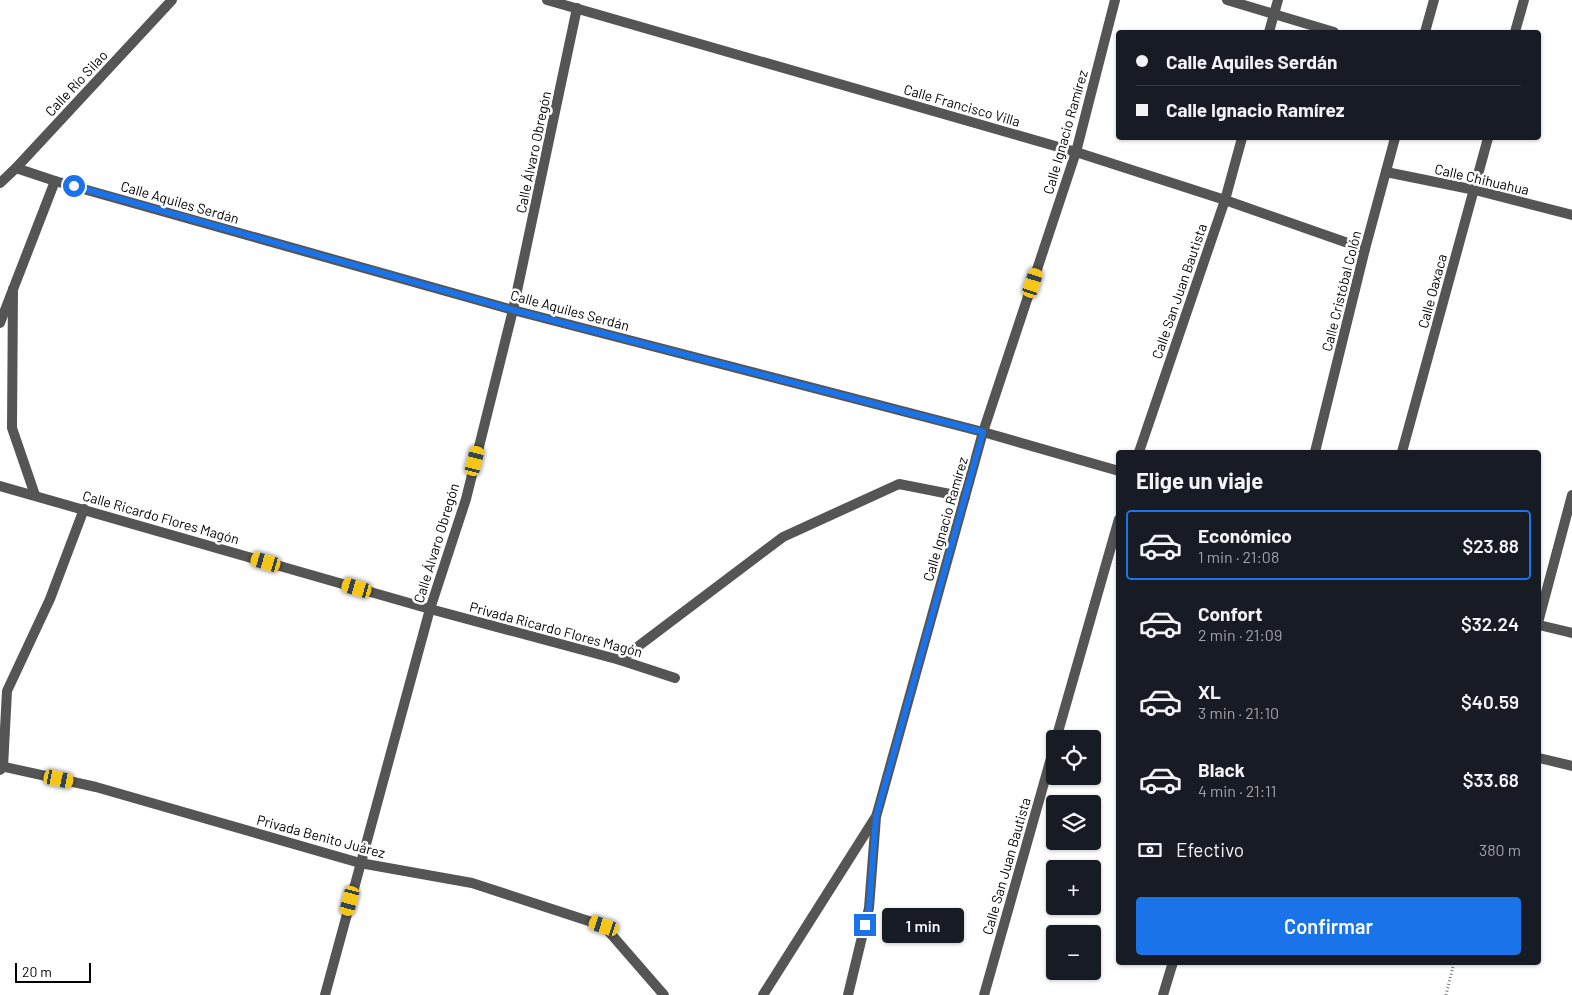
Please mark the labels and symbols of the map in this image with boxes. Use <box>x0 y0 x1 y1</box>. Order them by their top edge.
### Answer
street label: Calle Río Silao <box>41 46 111 120</box>
street label: Calle Ignacio Ramírez <box>1039 68 1091 196</box>
street label: Calle Francisco Villa <box>902 80 1022 130</box>
street label: Calle Álvaro Obregón <box>512 89 554 215</box>
street label: Calle Chihuahua <box>1433 160 1531 198</box>
route start <box>63 175 85 197</box>
street label: Calle Aquiles Serdán <box>119 177 241 227</box>
street label: Calle San Juan Bautista <box>1148 221 1210 361</box>
street label: Calle Cristóbal Colón <box>1318 229 1364 353</box>
street label: Calle Oaxaca <box>1414 252 1450 330</box>
car <box>1021 266 1044 300</box>
street label: Calle Aquiles Serdán <box>509 286 631 334</box>
car <box>464 445 485 477</box>
street label: Calle Ignacio Ramírez <box>919 455 971 583</box>
street label: Calle Álvaro Obregón <box>410 481 462 605</box>
street label: Calle Ricardo Flores Magón <box>81 486 241 548</box>
car <box>249 551 282 573</box>
car <box>340 577 373 599</box>
street label: Privada Ricardo Flores Magón <box>468 598 644 660</box>
car <box>42 769 75 789</box>
street label: Calle San Juan Bautista <box>978 795 1034 937</box>
street label: Privada Benito Juárez <box>255 811 387 861</box>
car <box>338 885 361 917</box>
callout: 1 min <box>882 908 965 942</box>
car <box>587 914 620 938</box>
route end <box>854 914 876 936</box>
scale bar <box>15 960 91 983</box>

